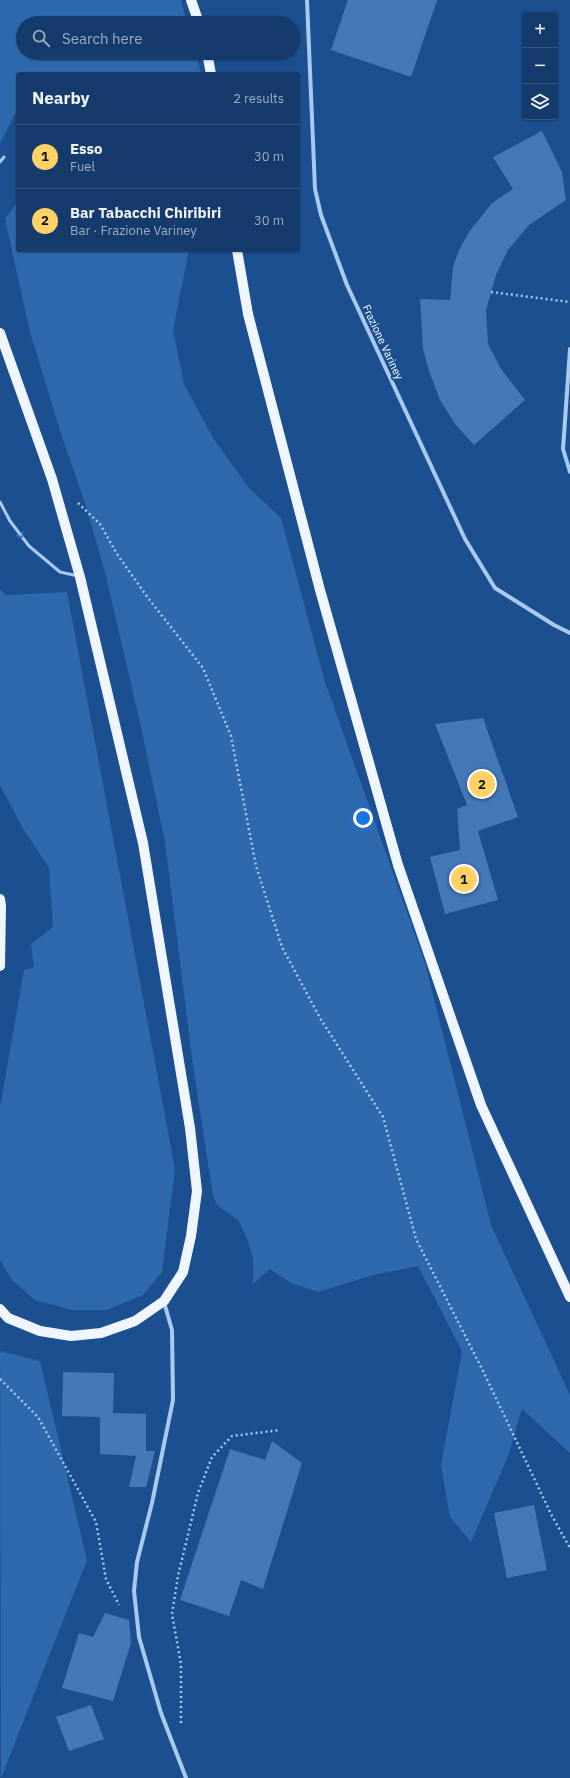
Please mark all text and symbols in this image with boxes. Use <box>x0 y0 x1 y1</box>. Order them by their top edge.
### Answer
map controls <box>522 12 558 120</box>
button: + <box>522 12 558 48</box>
search box <box>16 16 300 60</box>
icon: search <box>30 27 52 49</box>
text: Search here <box>62 29 142 48</box>
button: − <box>522 48 558 84</box>
button: layers <box>522 84 558 120</box>
text: Nearby <box>32 87 90 109</box>
text: 2 results <box>233 90 284 107</box>
text: Esso <box>70 139 103 158</box>
text: 1 <box>41 148 49 165</box>
text: 30 m <box>254 148 284 165</box>
text: Fuel <box>70 158 95 175</box>
text: Bar Tabacchi Chiribiri <box>70 203 221 222</box>
text: 2 <box>41 212 49 229</box>
text: 30 m <box>254 212 284 229</box>
text: Bar · Frazione Variney <box>70 222 197 239</box>
street label: Frazione Variney <box>359 302 407 382</box>
one-way arrow <box>16 531 23 538</box>
pin: 2 <box>469 769 495 799</box>
your location <box>353 808 373 828</box>
pin: 1 <box>451 864 477 894</box>

